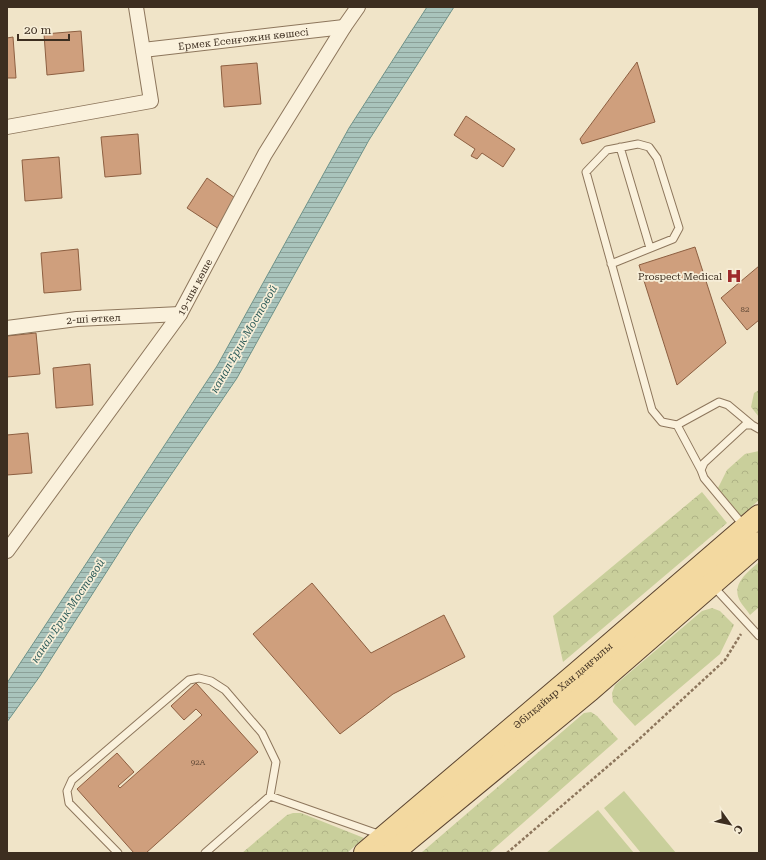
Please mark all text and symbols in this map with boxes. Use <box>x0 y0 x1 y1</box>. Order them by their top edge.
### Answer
scale bar <box>18 16 69 42</box>
text: 20 m <box>24 23 51 37</box>
street label: Ермек Есенғожин көшесі <box>178 26 309 51</box>
street label: 19-шы көше <box>175 256 214 317</box>
hospital icon: Prospect Medical <box>725 267 743 285</box>
place label: Prospect Medical <box>638 271 722 282</box>
water label: канал Ерик Мостовой <box>208 283 280 395</box>
house number: 82 <box>741 305 750 314</box>
street label: 2-шi өткел <box>66 311 121 326</box>
water label: канал Ерик Мостовой <box>28 556 108 665</box>
street label: Әбілқайыр Хан даңғылы <box>511 640 614 731</box>
house number: 92А <box>191 758 206 767</box>
north arrow <box>710 804 750 844</box>
text: С <box>730 822 746 836</box>

